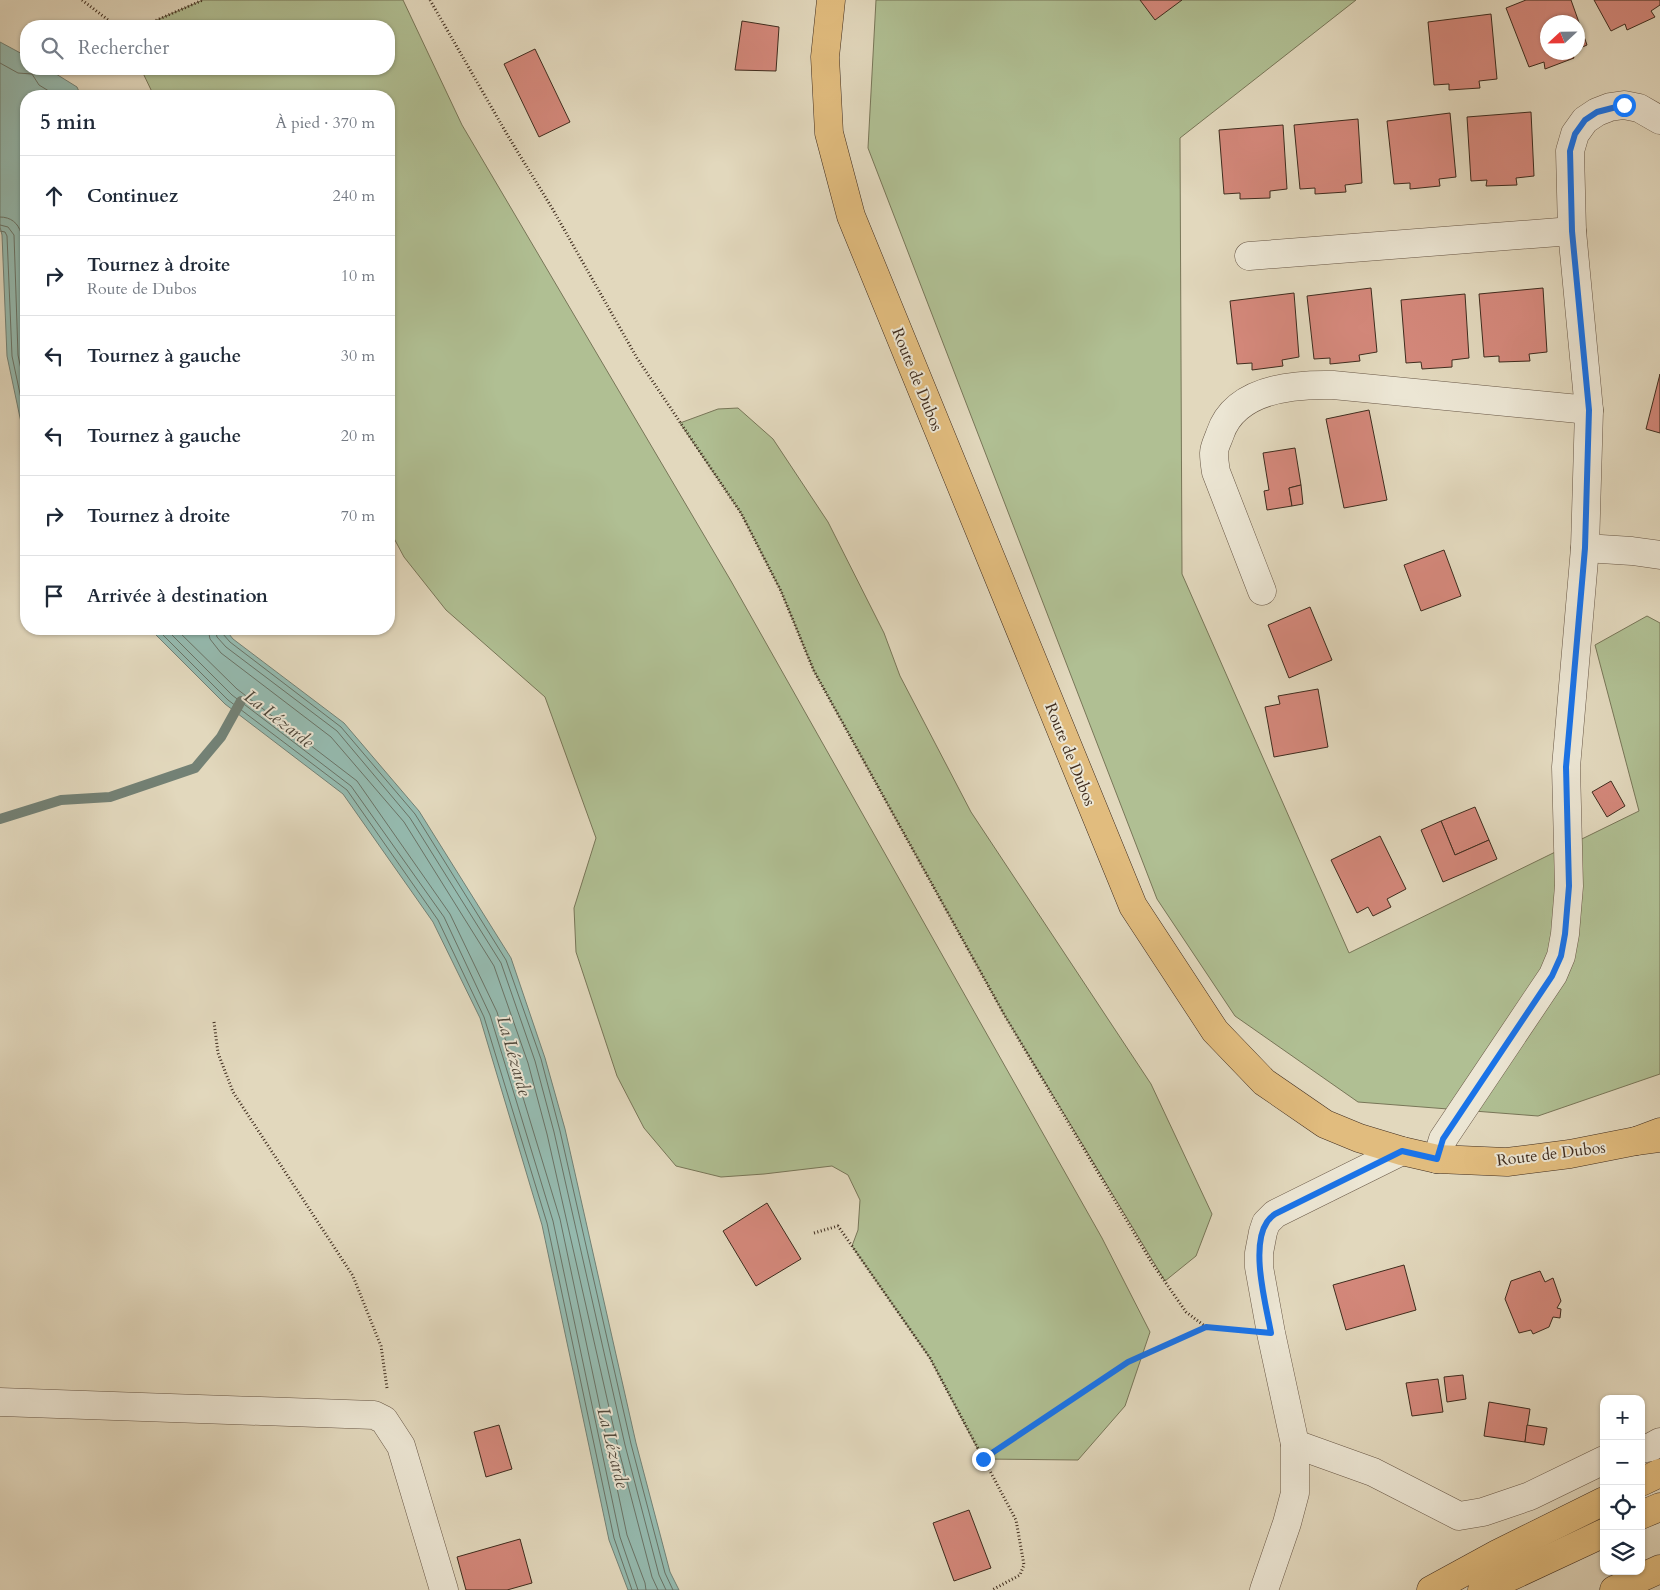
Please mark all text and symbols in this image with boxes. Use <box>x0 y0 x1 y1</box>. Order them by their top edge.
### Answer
north arrow <box>1540 15 1585 60</box>
search box <box>20 20 395 75</box>
icon: search <box>38 34 66 62</box>
text: Rechercher <box>78 35 169 61</box>
route start <box>1613 94 1636 117</box>
text: 5 min <box>40 108 96 137</box>
text: À pied · 370 m <box>275 112 375 134</box>
icon: ahead <box>40 182 68 210</box>
text: Continuez <box>87 183 178 209</box>
text: 240 m <box>333 185 375 207</box>
text: Tournez à droite <box>87 252 230 278</box>
icon: right <box>40 262 68 290</box>
text: 10 m <box>341 265 375 287</box>
text: Route de Dubos <box>87 278 197 300</box>
street label: Route de Dubos <box>886 324 948 434</box>
icon: left <box>40 342 68 370</box>
text: Tournez à gauche <box>87 343 241 369</box>
text: 30 m <box>341 345 375 367</box>
icon: left <box>40 422 68 450</box>
text: Tournez à gauche <box>87 423 241 449</box>
text: 20 m <box>341 425 375 447</box>
icon: right <box>40 502 68 530</box>
text: Tournez à droite <box>87 503 230 529</box>
text: 70 m <box>341 505 375 527</box>
icon: arrive <box>40 582 68 610</box>
text: Arrivée à destination <box>87 583 268 609</box>
water label: La Lézarde <box>239 684 320 755</box>
street label: Route de Dubos <box>1039 699 1101 809</box>
water label: La Lézarde <box>490 1013 537 1100</box>
street label: Route de Dubos <box>1495 1136 1607 1172</box>
map controls <box>1600 1395 1645 1575</box>
button: + <box>1600 1395 1645 1440</box>
water label: La Lézarde <box>590 1405 635 1492</box>
button: − <box>1600 1440 1645 1485</box>
route end <box>972 1448 995 1471</box>
button: locate <box>1600 1485 1645 1530</box>
button: layers <box>1600 1530 1645 1575</box>

